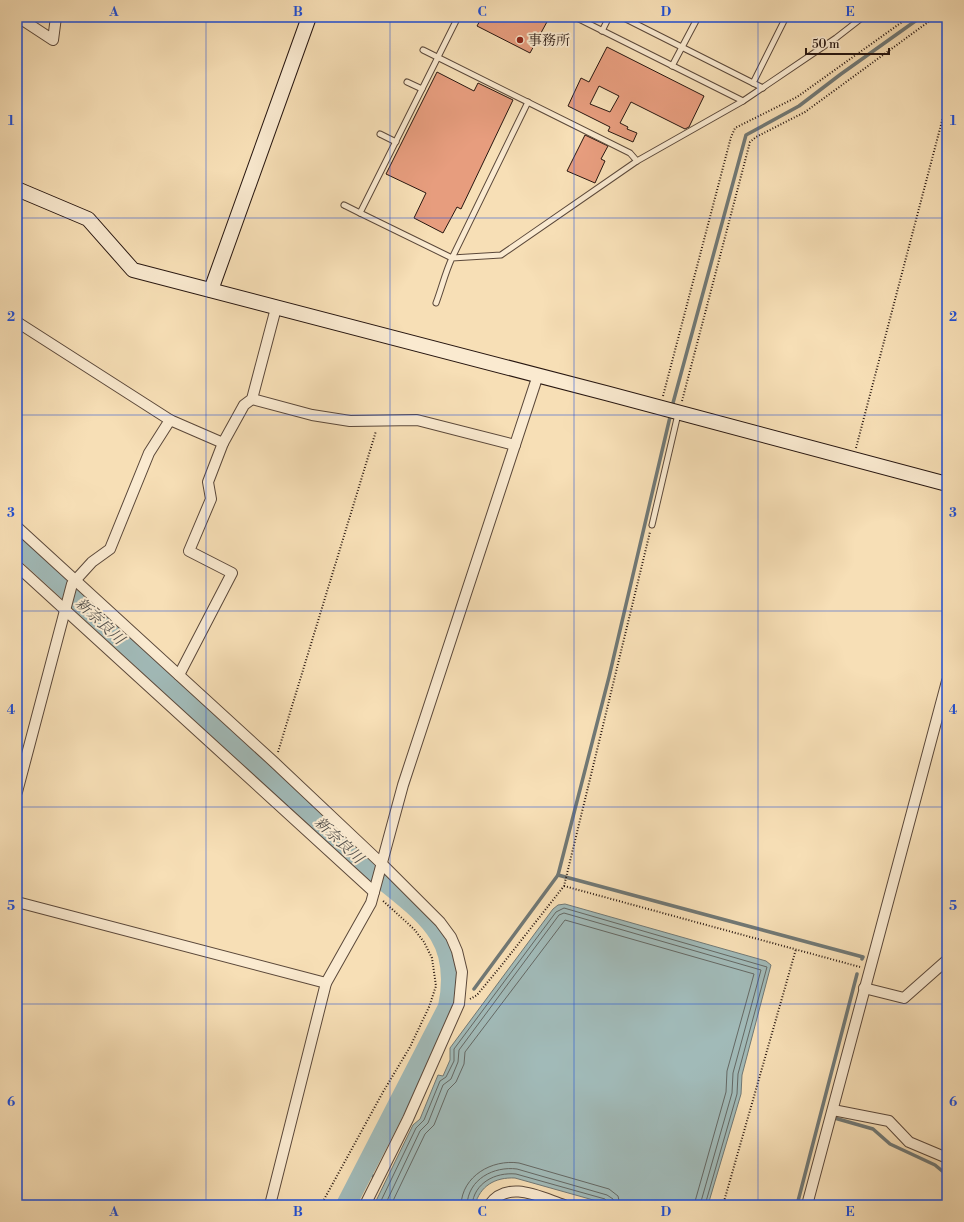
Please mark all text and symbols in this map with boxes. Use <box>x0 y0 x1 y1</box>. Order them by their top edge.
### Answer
text: A <box>108 4 119 20</box>
text: B <box>293 4 303 20</box>
text: C <box>477 4 487 20</box>
text: D <box>661 4 671 20</box>
text: E <box>845 4 855 20</box>
scale bar <box>806 30 889 56</box>
place label: 事務所 <box>528 32 570 50</box>
marker: 事務所 <box>515 35 525 45</box>
text: 50 m <box>812 37 840 52</box>
text: 1 <box>8 113 15 129</box>
text: 1 <box>950 113 957 129</box>
text: 2 <box>7 309 15 325</box>
text: 2 <box>949 309 957 325</box>
text: 3 <box>7 505 15 521</box>
text: 3 <box>949 505 957 521</box>
water label: 新奈良川 <box>71 594 130 650</box>
text: 4 <box>7 702 16 718</box>
text: 4 <box>949 702 958 718</box>
water label: 新奈良川 <box>310 813 369 869</box>
text: 5 <box>7 898 15 914</box>
text: 5 <box>949 898 957 914</box>
text: 6 <box>7 1094 15 1110</box>
text: 6 <box>949 1094 957 1110</box>
text: A <box>108 1204 119 1220</box>
text: B <box>293 1204 303 1220</box>
text: C <box>477 1204 487 1220</box>
text: D <box>661 1204 671 1220</box>
text: E <box>845 1204 855 1220</box>

